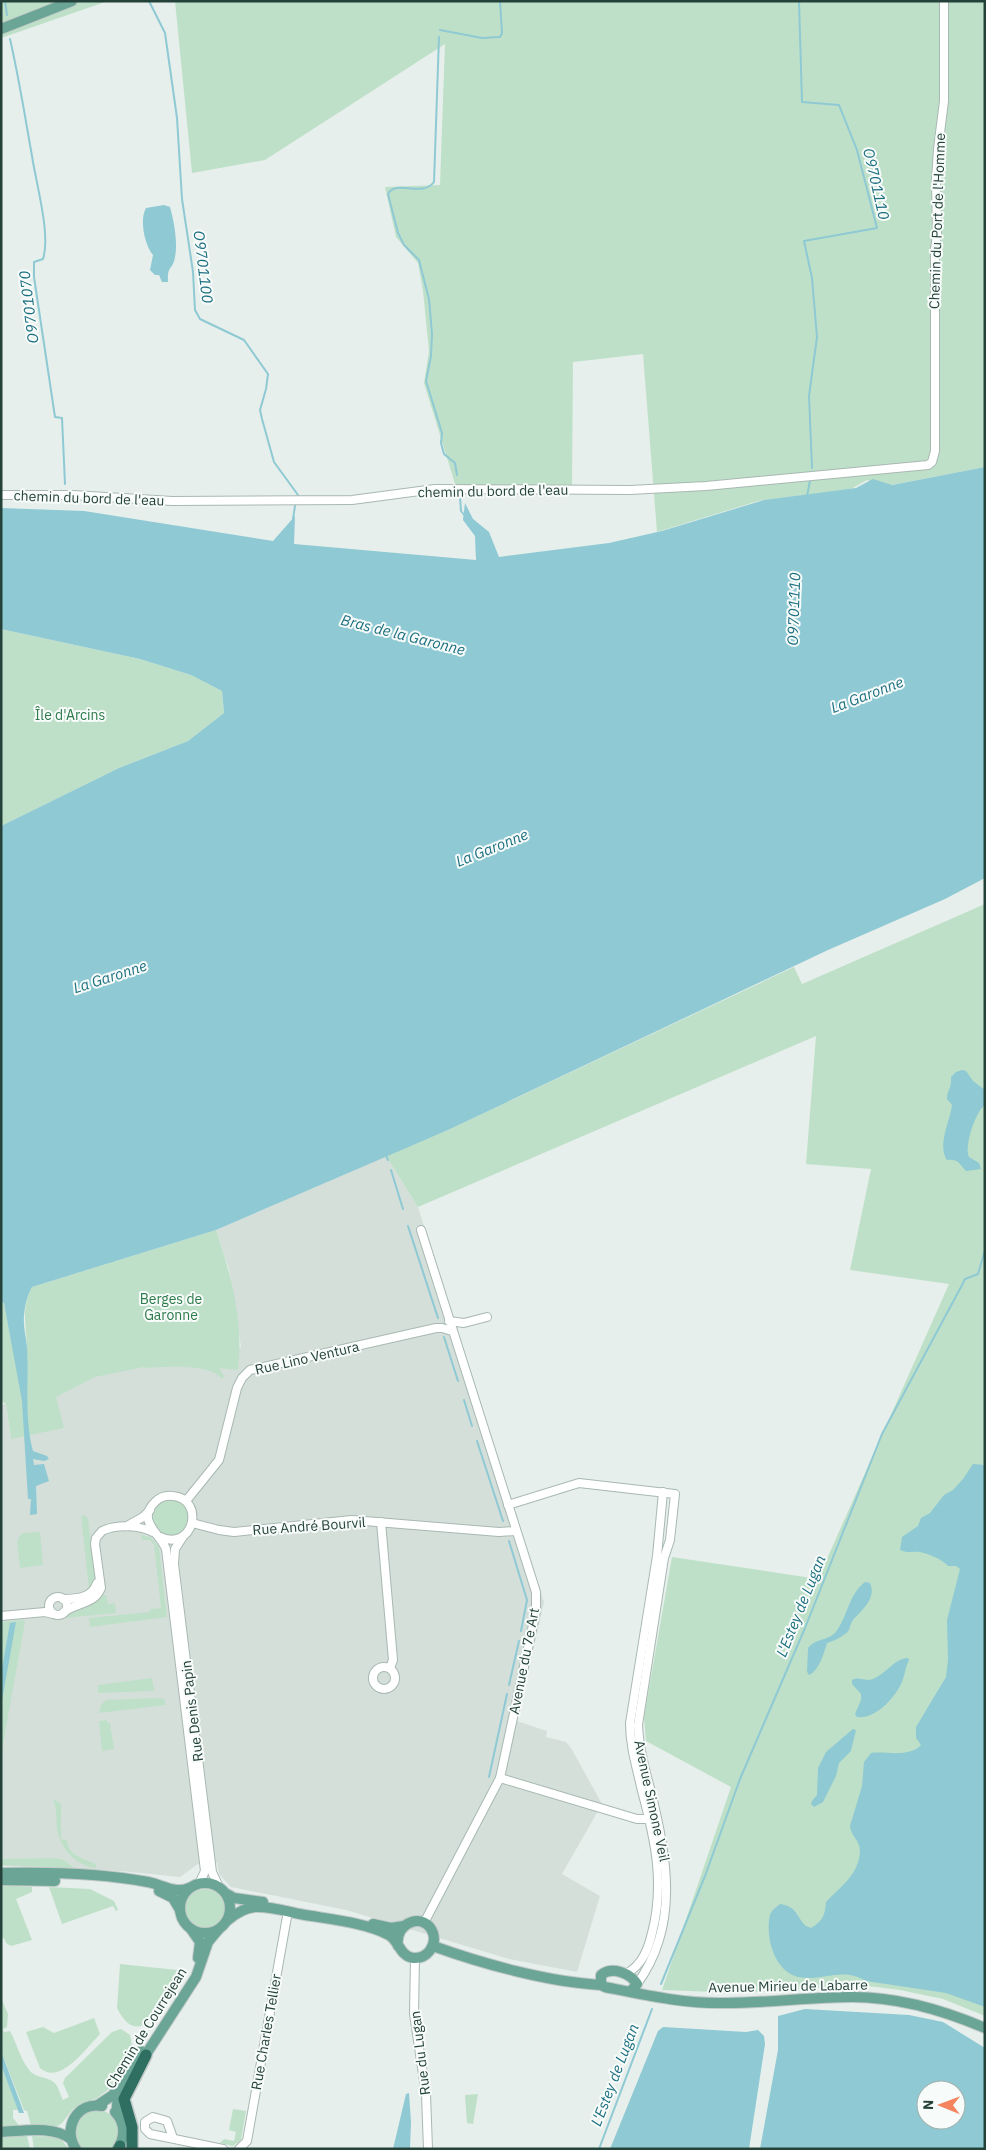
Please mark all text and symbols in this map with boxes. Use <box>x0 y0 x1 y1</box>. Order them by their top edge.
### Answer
street label: Chemin du Port de l'Homme <box>925 132 949 309</box>
water label: O9701110 <box>859 146 894 222</box>
water label: O9701100 <box>190 229 217 304</box>
water label: O9701070 <box>15 270 42 345</box>
street label: chemin du bord de l'eau <box>418 481 568 501</box>
street label: chemin du bord de l'eau <box>13 486 165 510</box>
water label: O9701110 <box>783 572 804 646</box>
water label: Bras de la Garonne <box>339 610 467 659</box>
water label: La Garonne <box>828 672 906 717</box>
park label: Île d'Arcins <box>35 706 105 724</box>
water label: La Garonne <box>453 824 531 871</box>
water label: La Garonne <box>71 956 149 997</box>
park label: Berges de Garonne <box>140 1290 203 1324</box>
street label: Rue Lino Ventura <box>253 1337 362 1379</box>
street label: Rue André Bourvil <box>252 1513 366 1539</box>
water label: L'Estey de Lugan <box>771 1552 830 1659</box>
street label: Avenue du 7e Art <box>505 1606 543 1716</box>
street label: Rue Denis Papin <box>177 1659 207 1763</box>
street label: Avenue Simone Veil <box>630 1739 674 1864</box>
street label: Chemin de Courrejean <box>101 1964 191 2092</box>
street label: Rue Charles Tellier <box>247 1973 285 2091</box>
street label: Avenue Mirieu de Labarre <box>708 1976 868 1996</box>
street label: Rue du Lugan <box>406 2010 434 2096</box>
water label: L'Estey de Lugan <box>586 2021 643 2129</box>
north arrow <box>916 2080 966 2130</box>
text: N <box>919 2100 937 2110</box>

